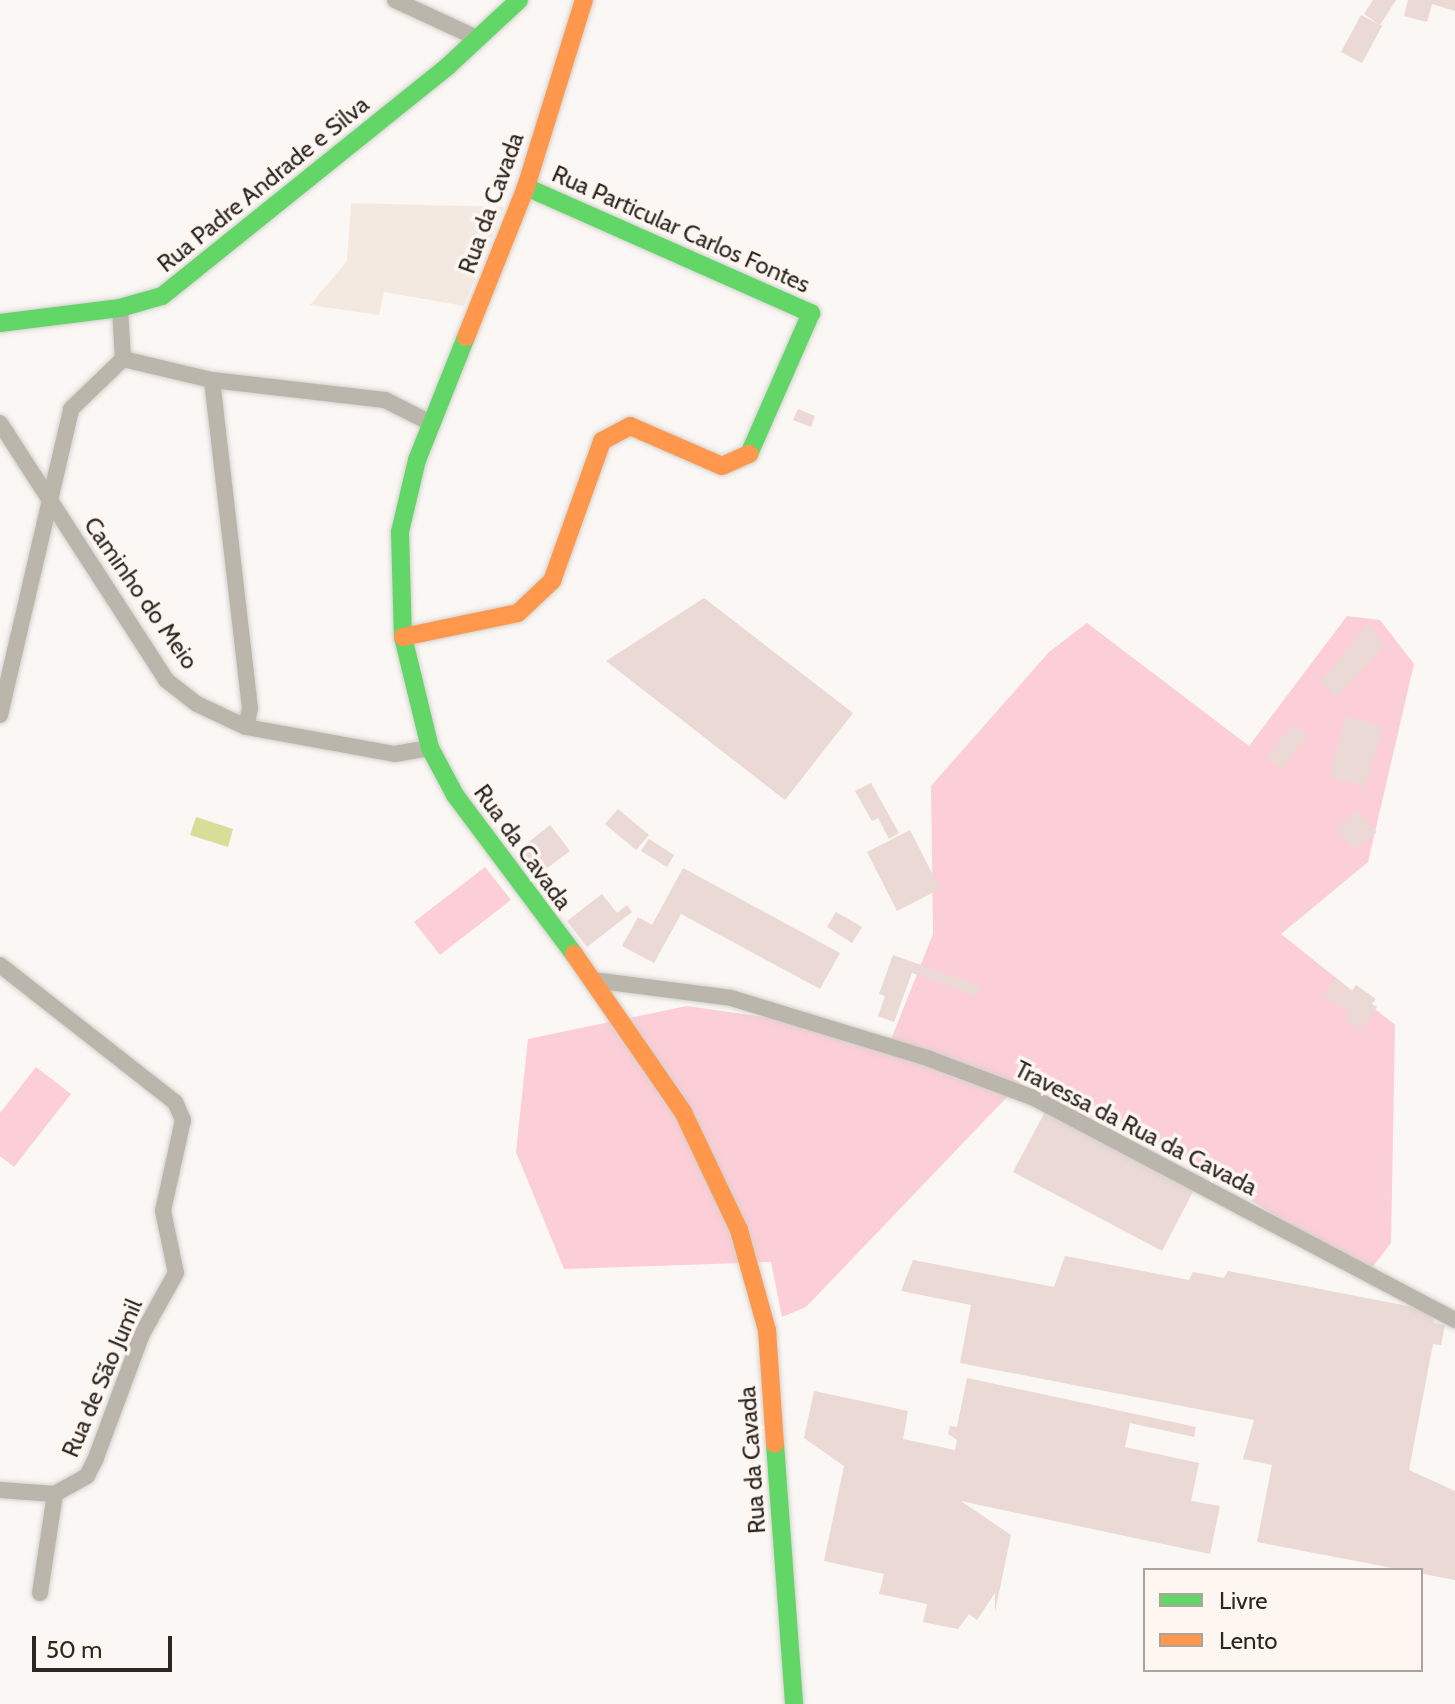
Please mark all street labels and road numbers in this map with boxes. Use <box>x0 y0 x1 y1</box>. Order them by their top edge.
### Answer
street label: Rua Padre Andrade e Silva <box>151 90 375 278</box>
street label: Rua da Cavada <box>452 129 530 277</box>
street label: Rua Particular Carlos Fontes <box>548 159 814 299</box>
street label: Caminho do Meio <box>78 511 204 675</box>
street label: Rua da Cavada <box>468 779 578 915</box>
street label: Travessa da Rua da Cavada <box>1010 1054 1262 1202</box>
street label: Rua de São Jumil <box>56 1295 148 1461</box>
street label: Rua da Cavada <box>732 1385 772 1535</box>

